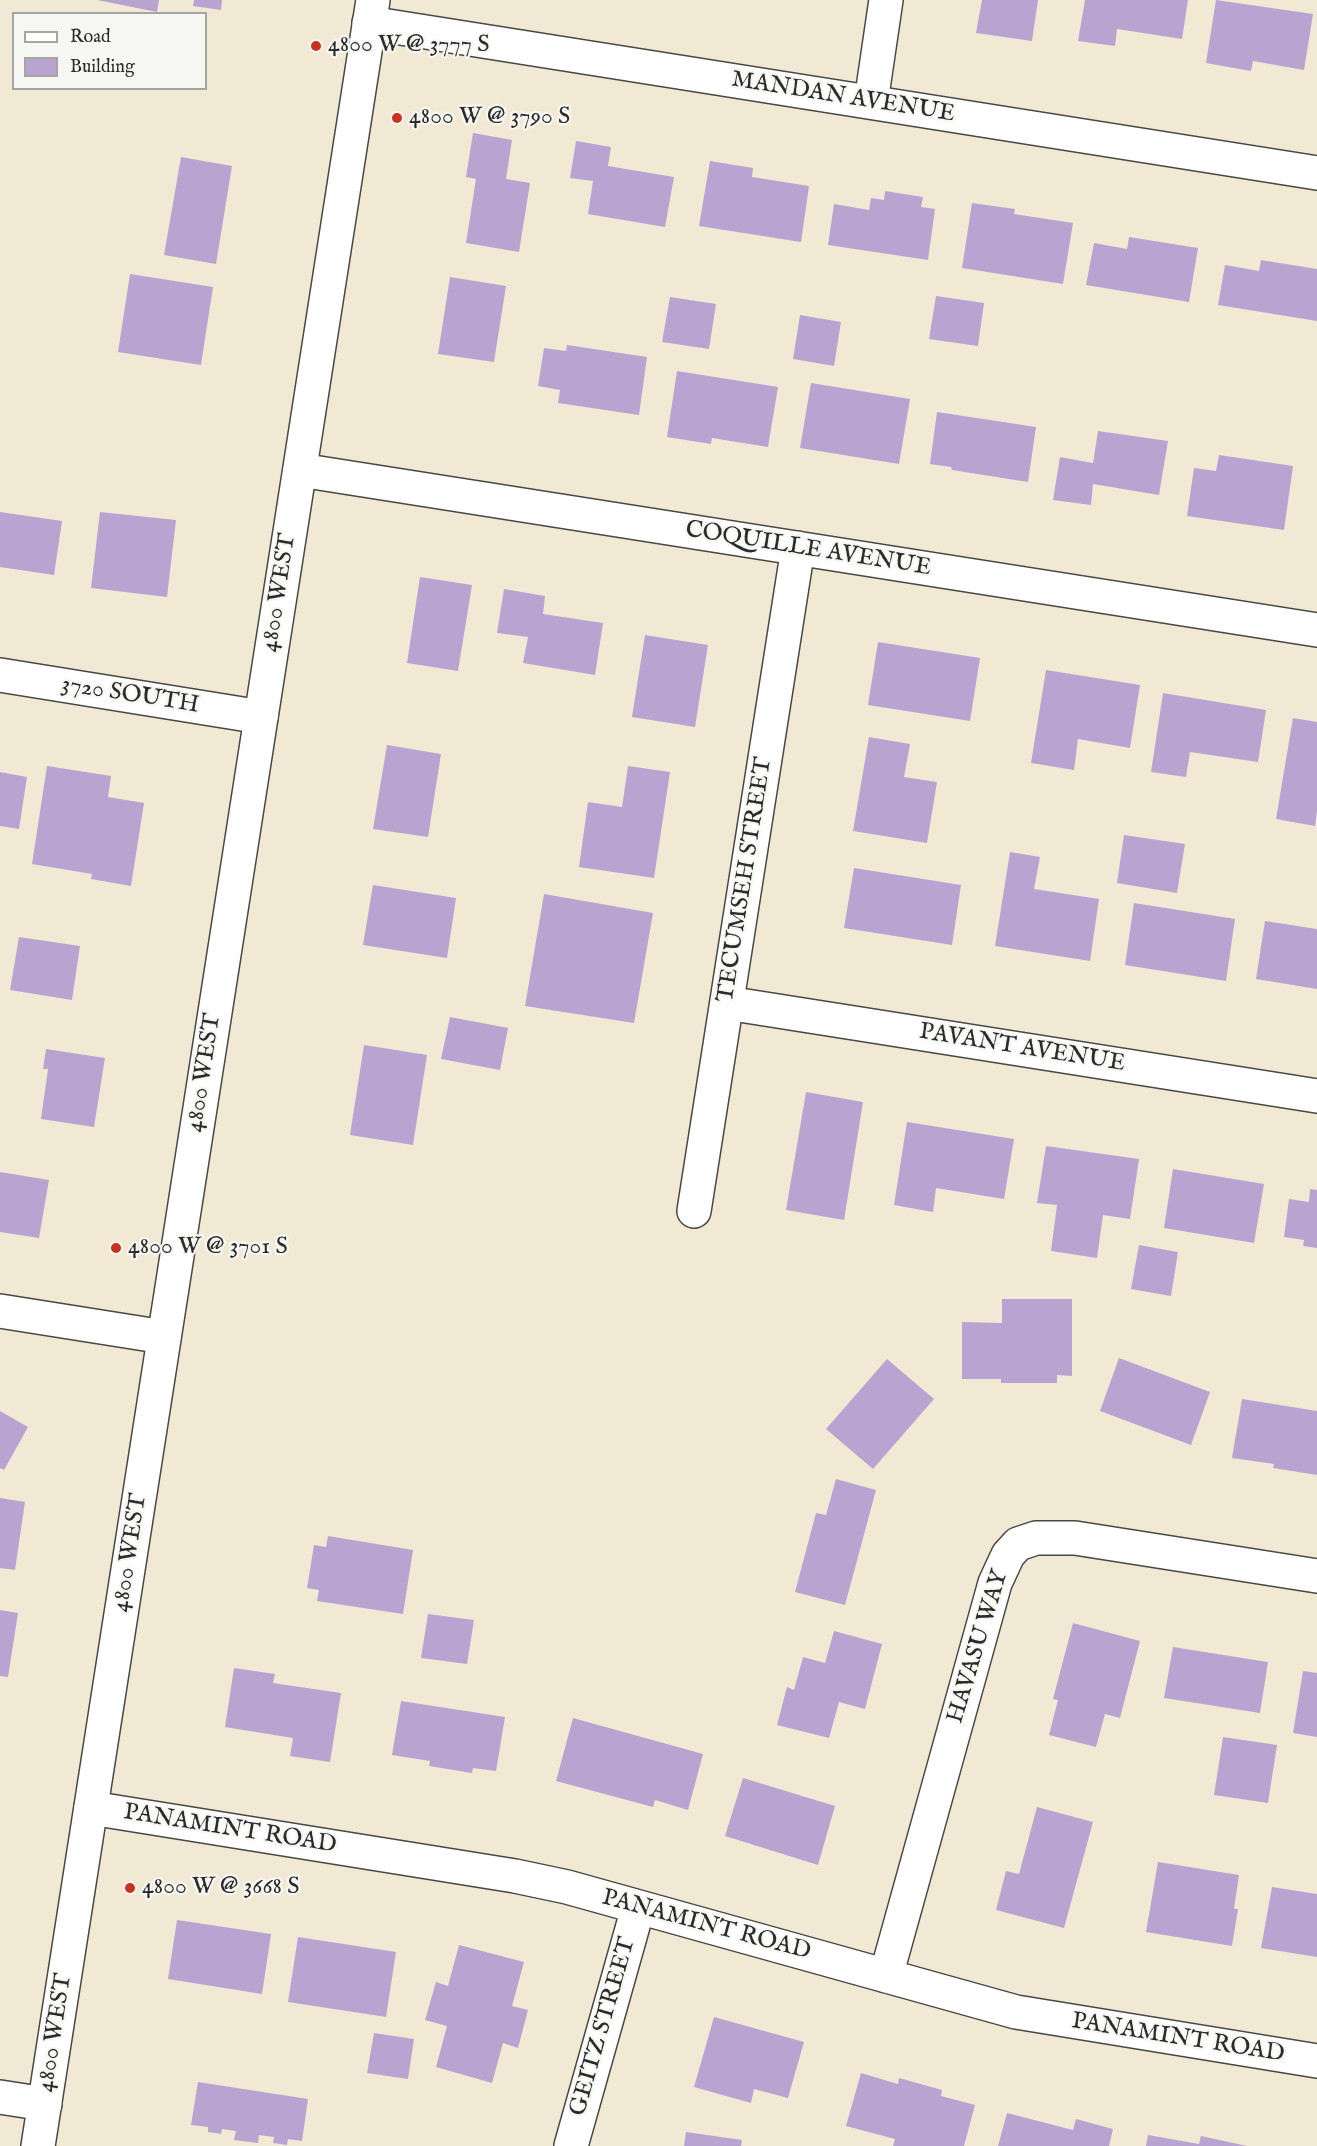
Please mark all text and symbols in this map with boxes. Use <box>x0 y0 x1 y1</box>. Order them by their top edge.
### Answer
legend <box>12 12 207 90</box>
text: Road <box>70 26 111 49</box>
place label: 4800 W @ 3777 S <box>328 32 490 60</box>
marker: 4800 W @ 3777 S <box>309 39 323 53</box>
text: Building <box>70 56 135 79</box>
street label: MANDAN AVENUE <box>729 66 957 130</box>
place label: 4800 W @ 3790 S <box>409 104 570 132</box>
marker: 4800 W @ 3790 S <box>390 111 404 125</box>
street label: COQUILLE AVENUE <box>683 516 933 584</box>
street label: 4800 WEST <box>256 532 304 654</box>
street label: 3720 SOUTH <box>59 671 201 721</box>
street label: TECUMSEH STREET <box>712 755 780 1005</box>
street label: 4800 WEST <box>181 1012 229 1134</box>
street label: PAVANT AVENUE <box>917 1019 1127 1079</box>
place label: 4800 W @ 3701 S <box>128 1234 288 1262</box>
marker: 4800 W @ 3701 S <box>109 1241 123 1255</box>
street label: 4800 WEST <box>107 1492 155 1614</box>
street label: HAVASU WAY <box>942 1567 1016 1727</box>
street label: PANAMINT ROAD <box>122 1799 338 1861</box>
place label: 4800 W @ 3668 S <box>142 1874 300 1902</box>
marker: 4800 W @ 3668 S <box>123 1881 137 1895</box>
street label: PANAMINT ROAD <box>598 1884 814 1968</box>
street label: GEITZ STREET <box>565 1934 643 2120</box>
street label: 4800 WEST <box>32 1972 80 2094</box>
street label: PANAMINT ROAD <box>1070 2008 1286 2070</box>

